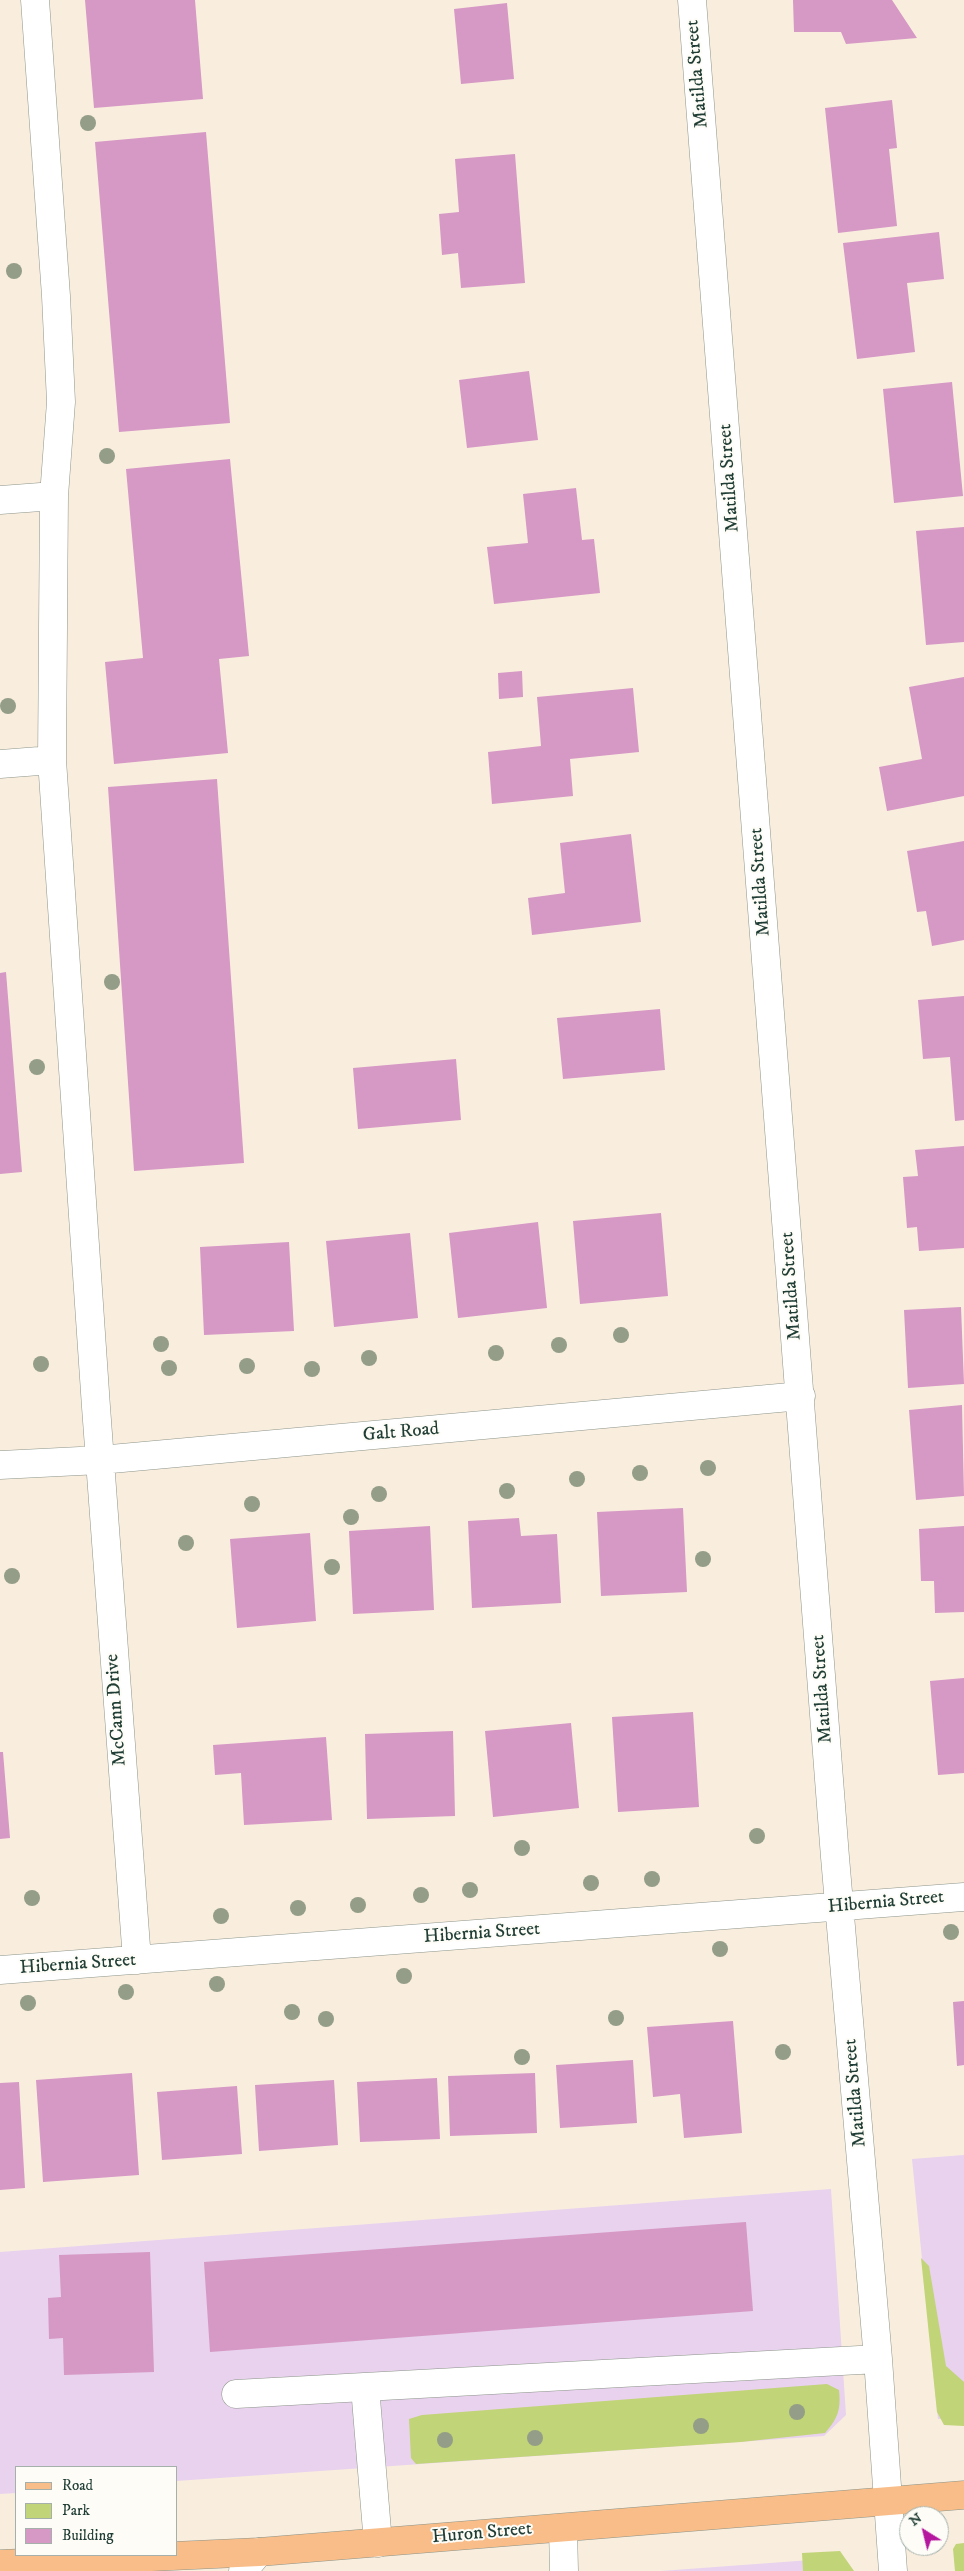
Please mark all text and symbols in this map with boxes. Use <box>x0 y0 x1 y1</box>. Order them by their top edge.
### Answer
street label: Matilda Street <box>682 19 714 129</box>
street label: Matilda Street <box>715 423 745 533</box>
street label: Matilda Street <box>746 827 776 937</box>
street label: Matilda Street <box>777 1231 807 1341</box>
street label: Galt Road <box>362 1418 440 1448</box>
street label: Matilda Street <box>808 1634 838 1744</box>
street label: McCann Drive <box>102 1653 132 1767</box>
street label: Hibernia Street <box>827 1887 945 1919</box>
street label: Hibernia Street <box>423 1919 541 1949</box>
street label: Hibernia Street <box>19 1950 137 1980</box>
street label: Matilda Street <box>840 2038 872 2148</box>
legend <box>15 2466 178 2556</box>
text: Road <box>62 2476 93 2495</box>
text: Park <box>62 2501 90 2520</box>
north arrow <box>899 2506 949 2556</box>
text: N <box>906 2509 926 2530</box>
street label: Huron Street <box>431 2518 533 2550</box>
text: Building <box>62 2526 114 2545</box>

